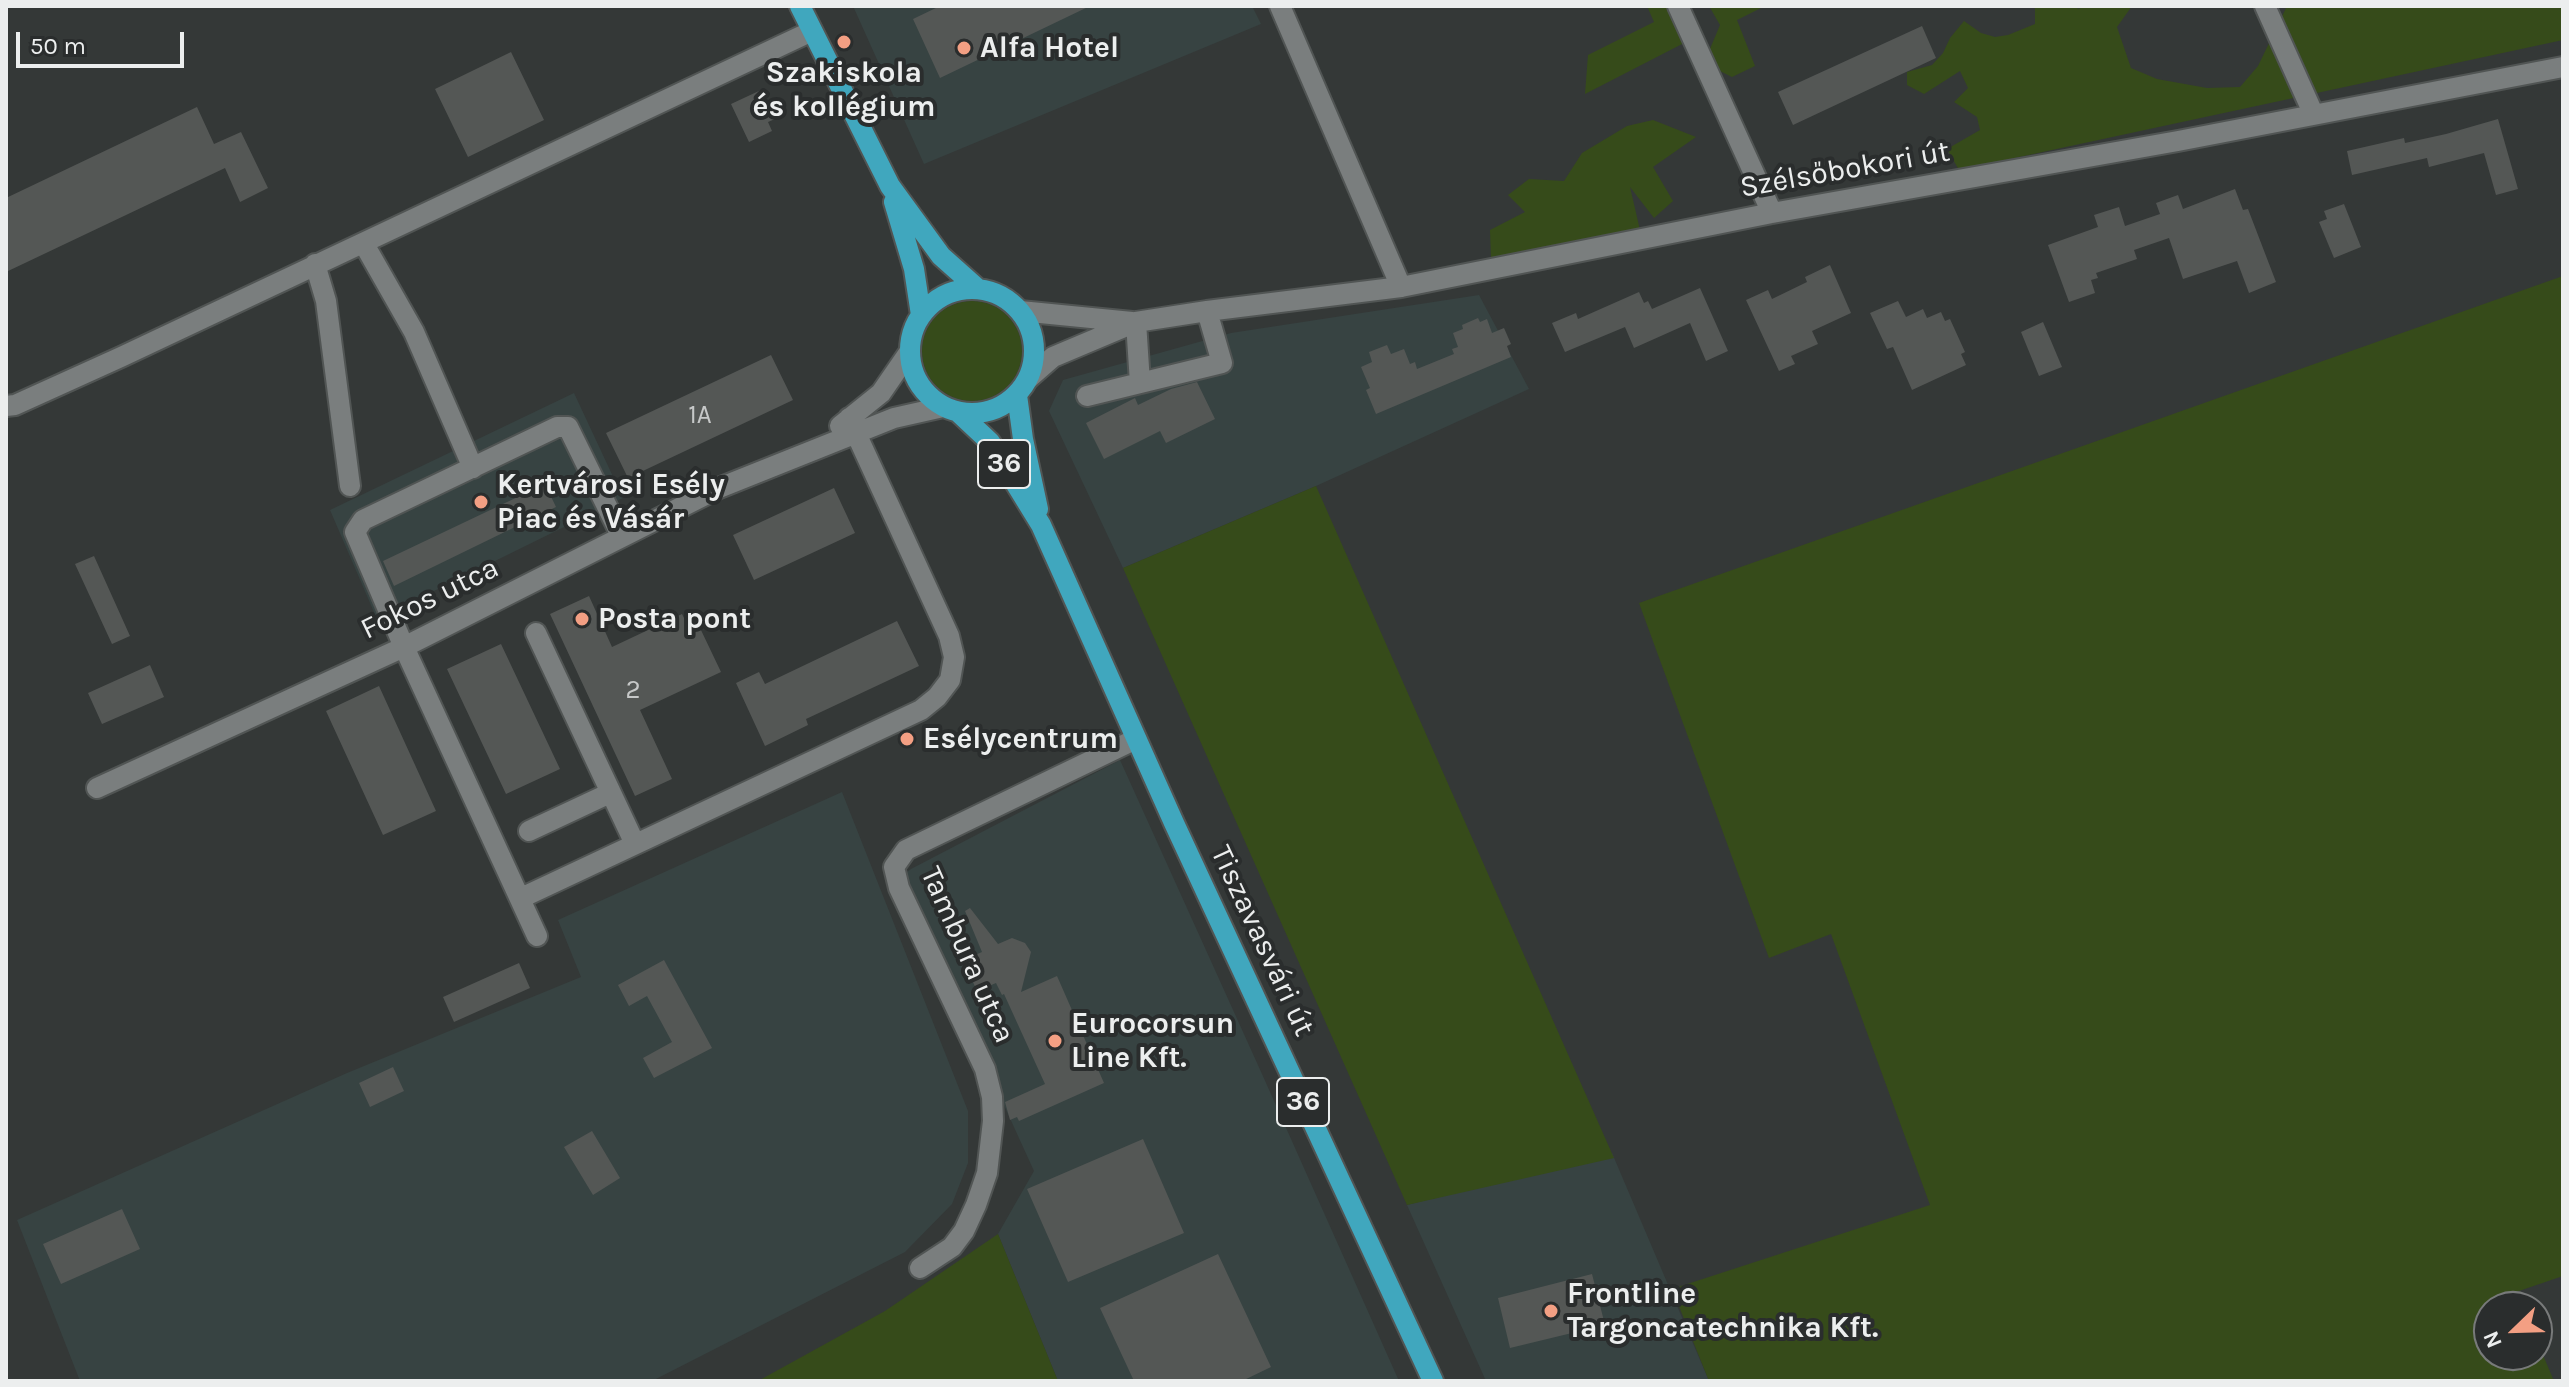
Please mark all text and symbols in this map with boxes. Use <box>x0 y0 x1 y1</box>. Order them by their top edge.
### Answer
scale bar <box>20 16 188 66</box>
place label: Alfa Hotel <box>980 30 1119 66</box>
text: 50 m <box>30 32 86 60</box>
marker: Szakiskola és kollégium <box>835 33 853 51</box>
marker: Alfa Hotel <box>955 39 973 57</box>
place label: Szakiskola és kollégium <box>753 55 935 126</box>
street label: Szélsőbokori út <box>1737 134 1953 206</box>
house number: 1A <box>688 400 712 432</box>
road number: 36 <box>978 440 1030 488</box>
place label: Kertvárosi Esély Piac és Vásár <box>497 467 725 538</box>
marker: Kertvárosi Esély Piac és Vásár <box>472 493 490 511</box>
street label: Fokos utca <box>355 550 505 648</box>
place label: Posta pont <box>598 601 751 637</box>
marker: Posta pont <box>573 610 591 628</box>
house number: 2 <box>625 675 641 707</box>
place label: Esélycentrum <box>923 721 1118 757</box>
marker: Esélycentrum <box>898 730 916 748</box>
street label: Tiszavasvári út <box>1202 840 1322 1042</box>
street label: Tambura utca <box>912 861 1022 1049</box>
place label: Eurocorsun Line Kft. <box>1071 1006 1234 1076</box>
marker: Eurocorsun Line Kft. <box>1046 1032 1064 1050</box>
road number: 36 <box>1277 1078 1329 1126</box>
place label: Frontline Targoncatechnika Kft. <box>1567 1276 1878 1346</box>
north arrow <box>2473 1291 2553 1371</box>
marker: Frontline Targoncatechnika Kft. <box>1542 1302 1560 1320</box>
text: N <box>2478 1327 2508 1352</box>

